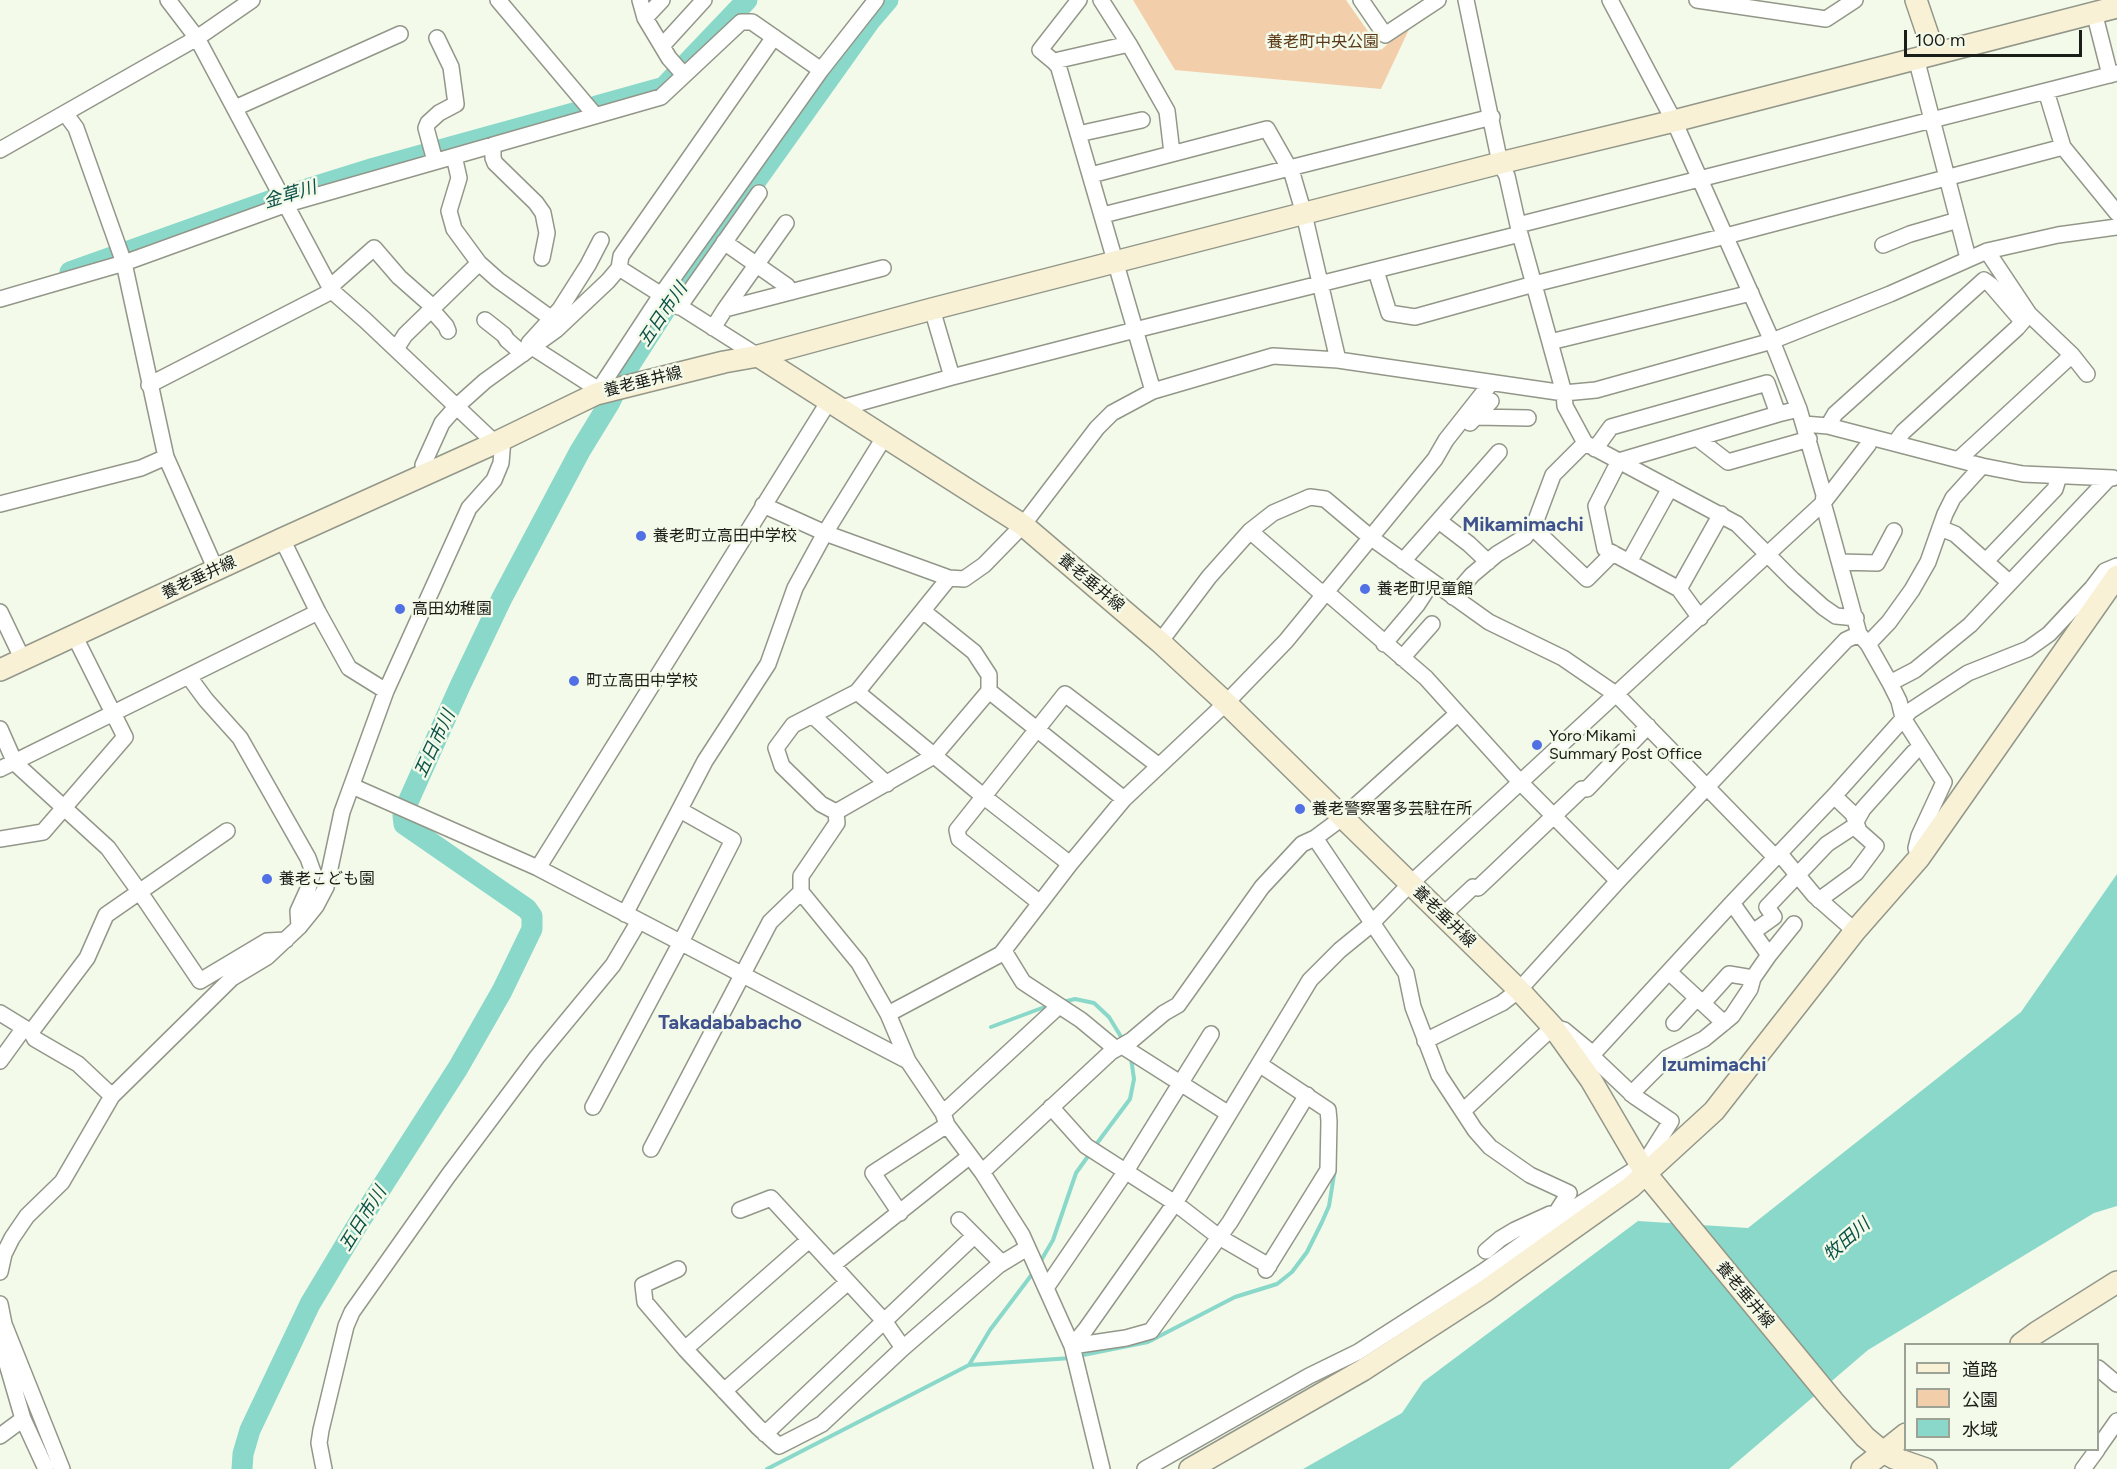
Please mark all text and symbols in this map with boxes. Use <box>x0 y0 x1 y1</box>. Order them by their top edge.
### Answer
scale bar <box>1907 18 2086 56</box>
text: 100 m <box>1915 29 1965 51</box>
park label: 養老町中央公園 <box>1267 32 1379 52</box>
water label: 金草川 <box>261 177 319 213</box>
water label: 五日市川 <box>634 279 692 351</box>
street label: 養老垂井線 <box>602 363 684 401</box>
district label: Mikamimachi <box>1462 513 1584 537</box>
place label: 養老町立高田中学校 <box>653 526 797 546</box>
marker: 養老町立高田中学校 <box>634 529 648 543</box>
street label: 養老垂井線 <box>1054 550 1128 616</box>
street label: 養老垂井線 <box>159 552 239 604</box>
place label: 養老町児童館 <box>1377 579 1473 599</box>
marker: 養老町児童館 <box>1358 582 1372 596</box>
place label: 高田幼稚園 <box>412 599 492 619</box>
marker: 高田幼稚園 <box>393 602 407 616</box>
place label: 町立高田中学校 <box>586 671 698 691</box>
marker: 町立高田中学校 <box>567 674 581 688</box>
water label: 五日市川 <box>410 707 460 781</box>
place label: Yoro Mikami Summary Post Office <box>1549 726 1702 764</box>
marker: Yoro Mikami Summary Post Office <box>1530 738 1544 752</box>
place label: 養老警察署多芸駐在所 <box>1312 799 1472 819</box>
marker: 養老警察署多芸駐在所 <box>1293 802 1307 816</box>
place label: 養老こども園 <box>279 869 375 889</box>
marker: 養老こども園 <box>260 872 274 886</box>
street label: 養老垂井線 <box>1409 882 1479 952</box>
district label: Takadababacho <box>658 1011 802 1035</box>
district label: Izumimachi <box>1661 1053 1767 1077</box>
water label: 五日市川 <box>335 1183 391 1255</box>
water label: 牧田川 <box>1820 1214 1874 1266</box>
street label: 養老垂井線 <box>1712 1258 1778 1332</box>
legend <box>1904 1343 2099 1451</box>
text: 道路 <box>1962 1359 1998 1381</box>
text: 公園 <box>1962 1389 1998 1411</box>
text: 水域 <box>1962 1419 1998 1441</box>

